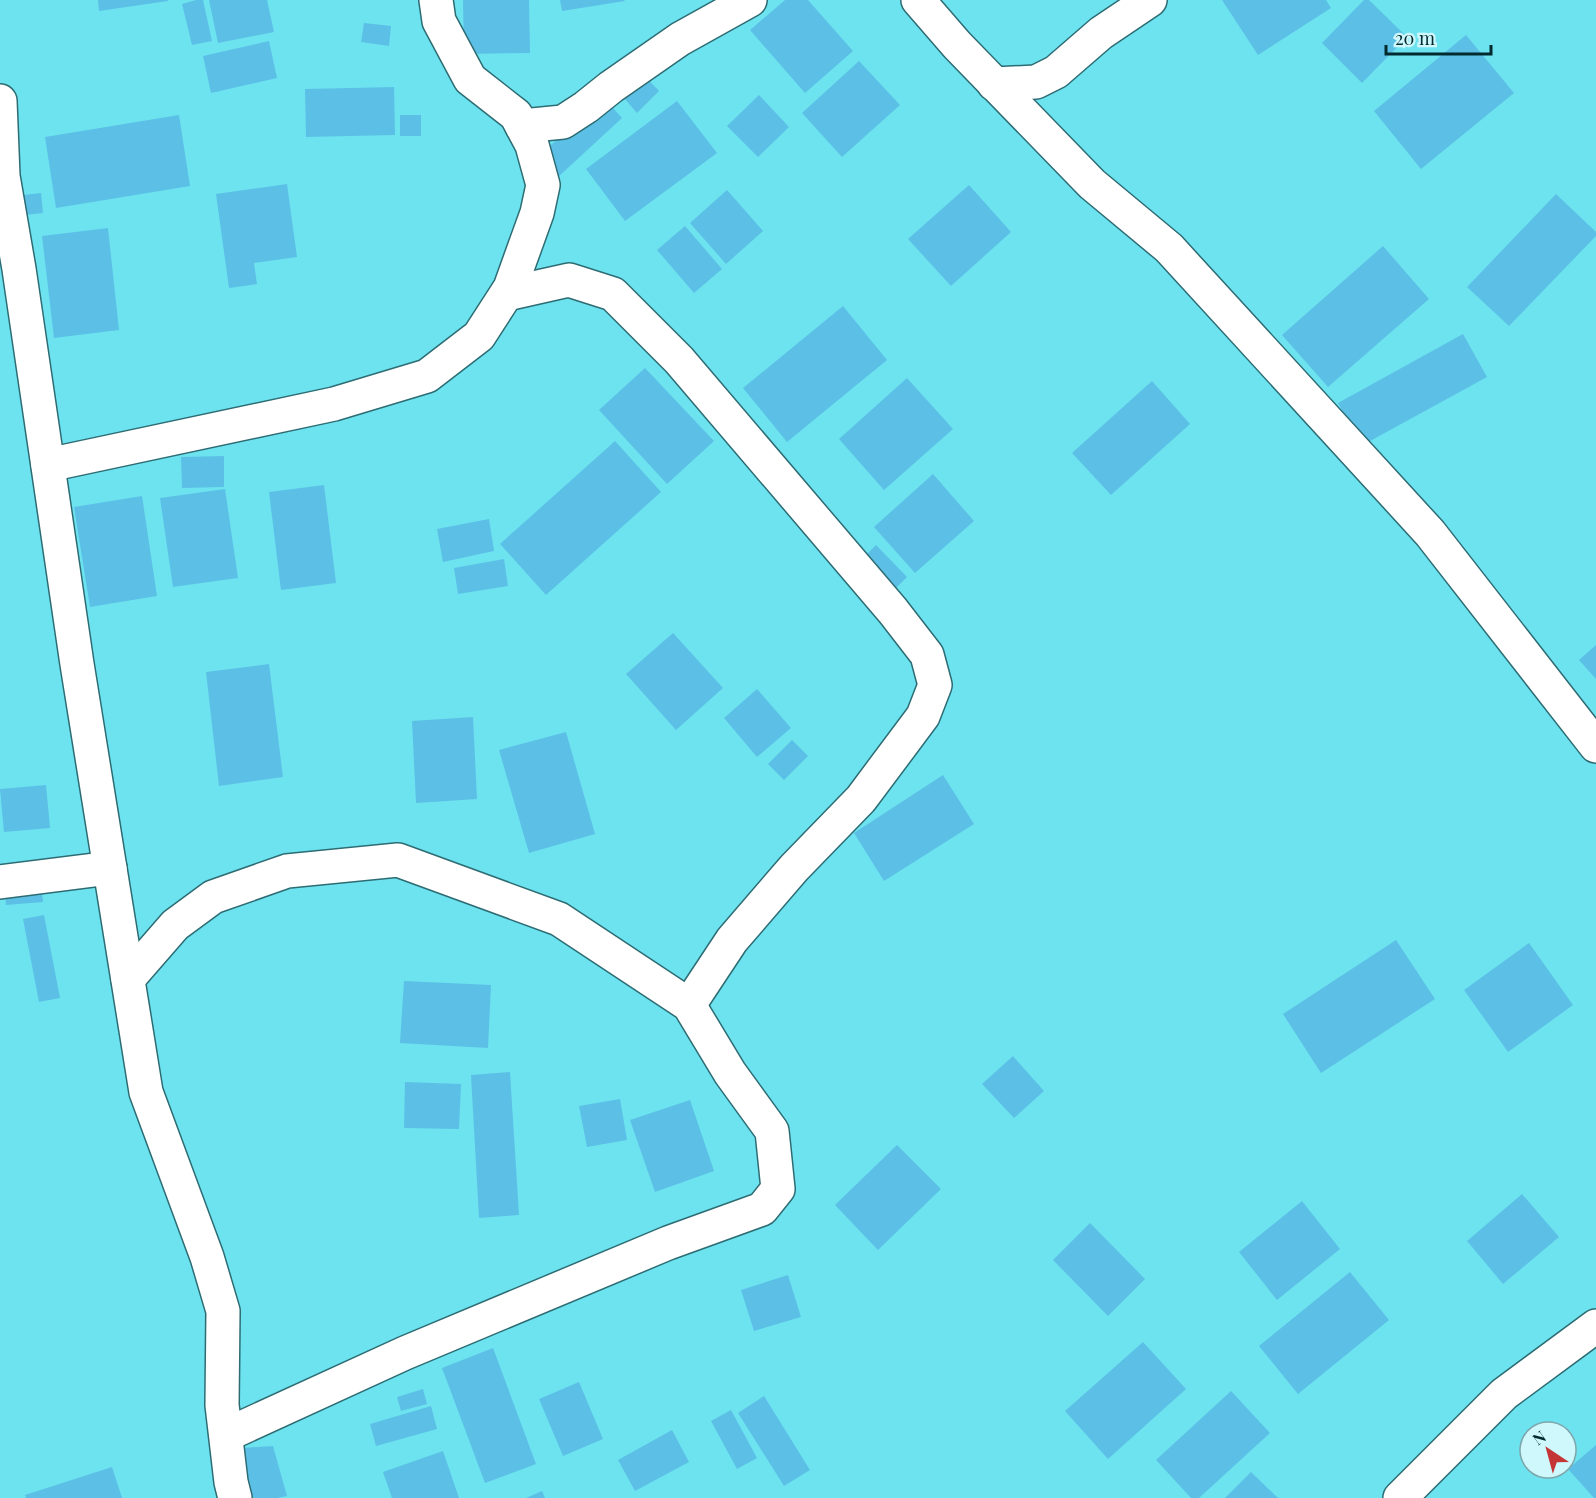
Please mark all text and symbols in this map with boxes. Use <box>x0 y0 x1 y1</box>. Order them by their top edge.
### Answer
scale bar <box>1386 18 1491 56</box>
text: 20 m <box>1395 26 1435 50</box>
north arrow <box>1518 1420 1578 1480</box>
text: N <box>1528 1425 1550 1449</box>

